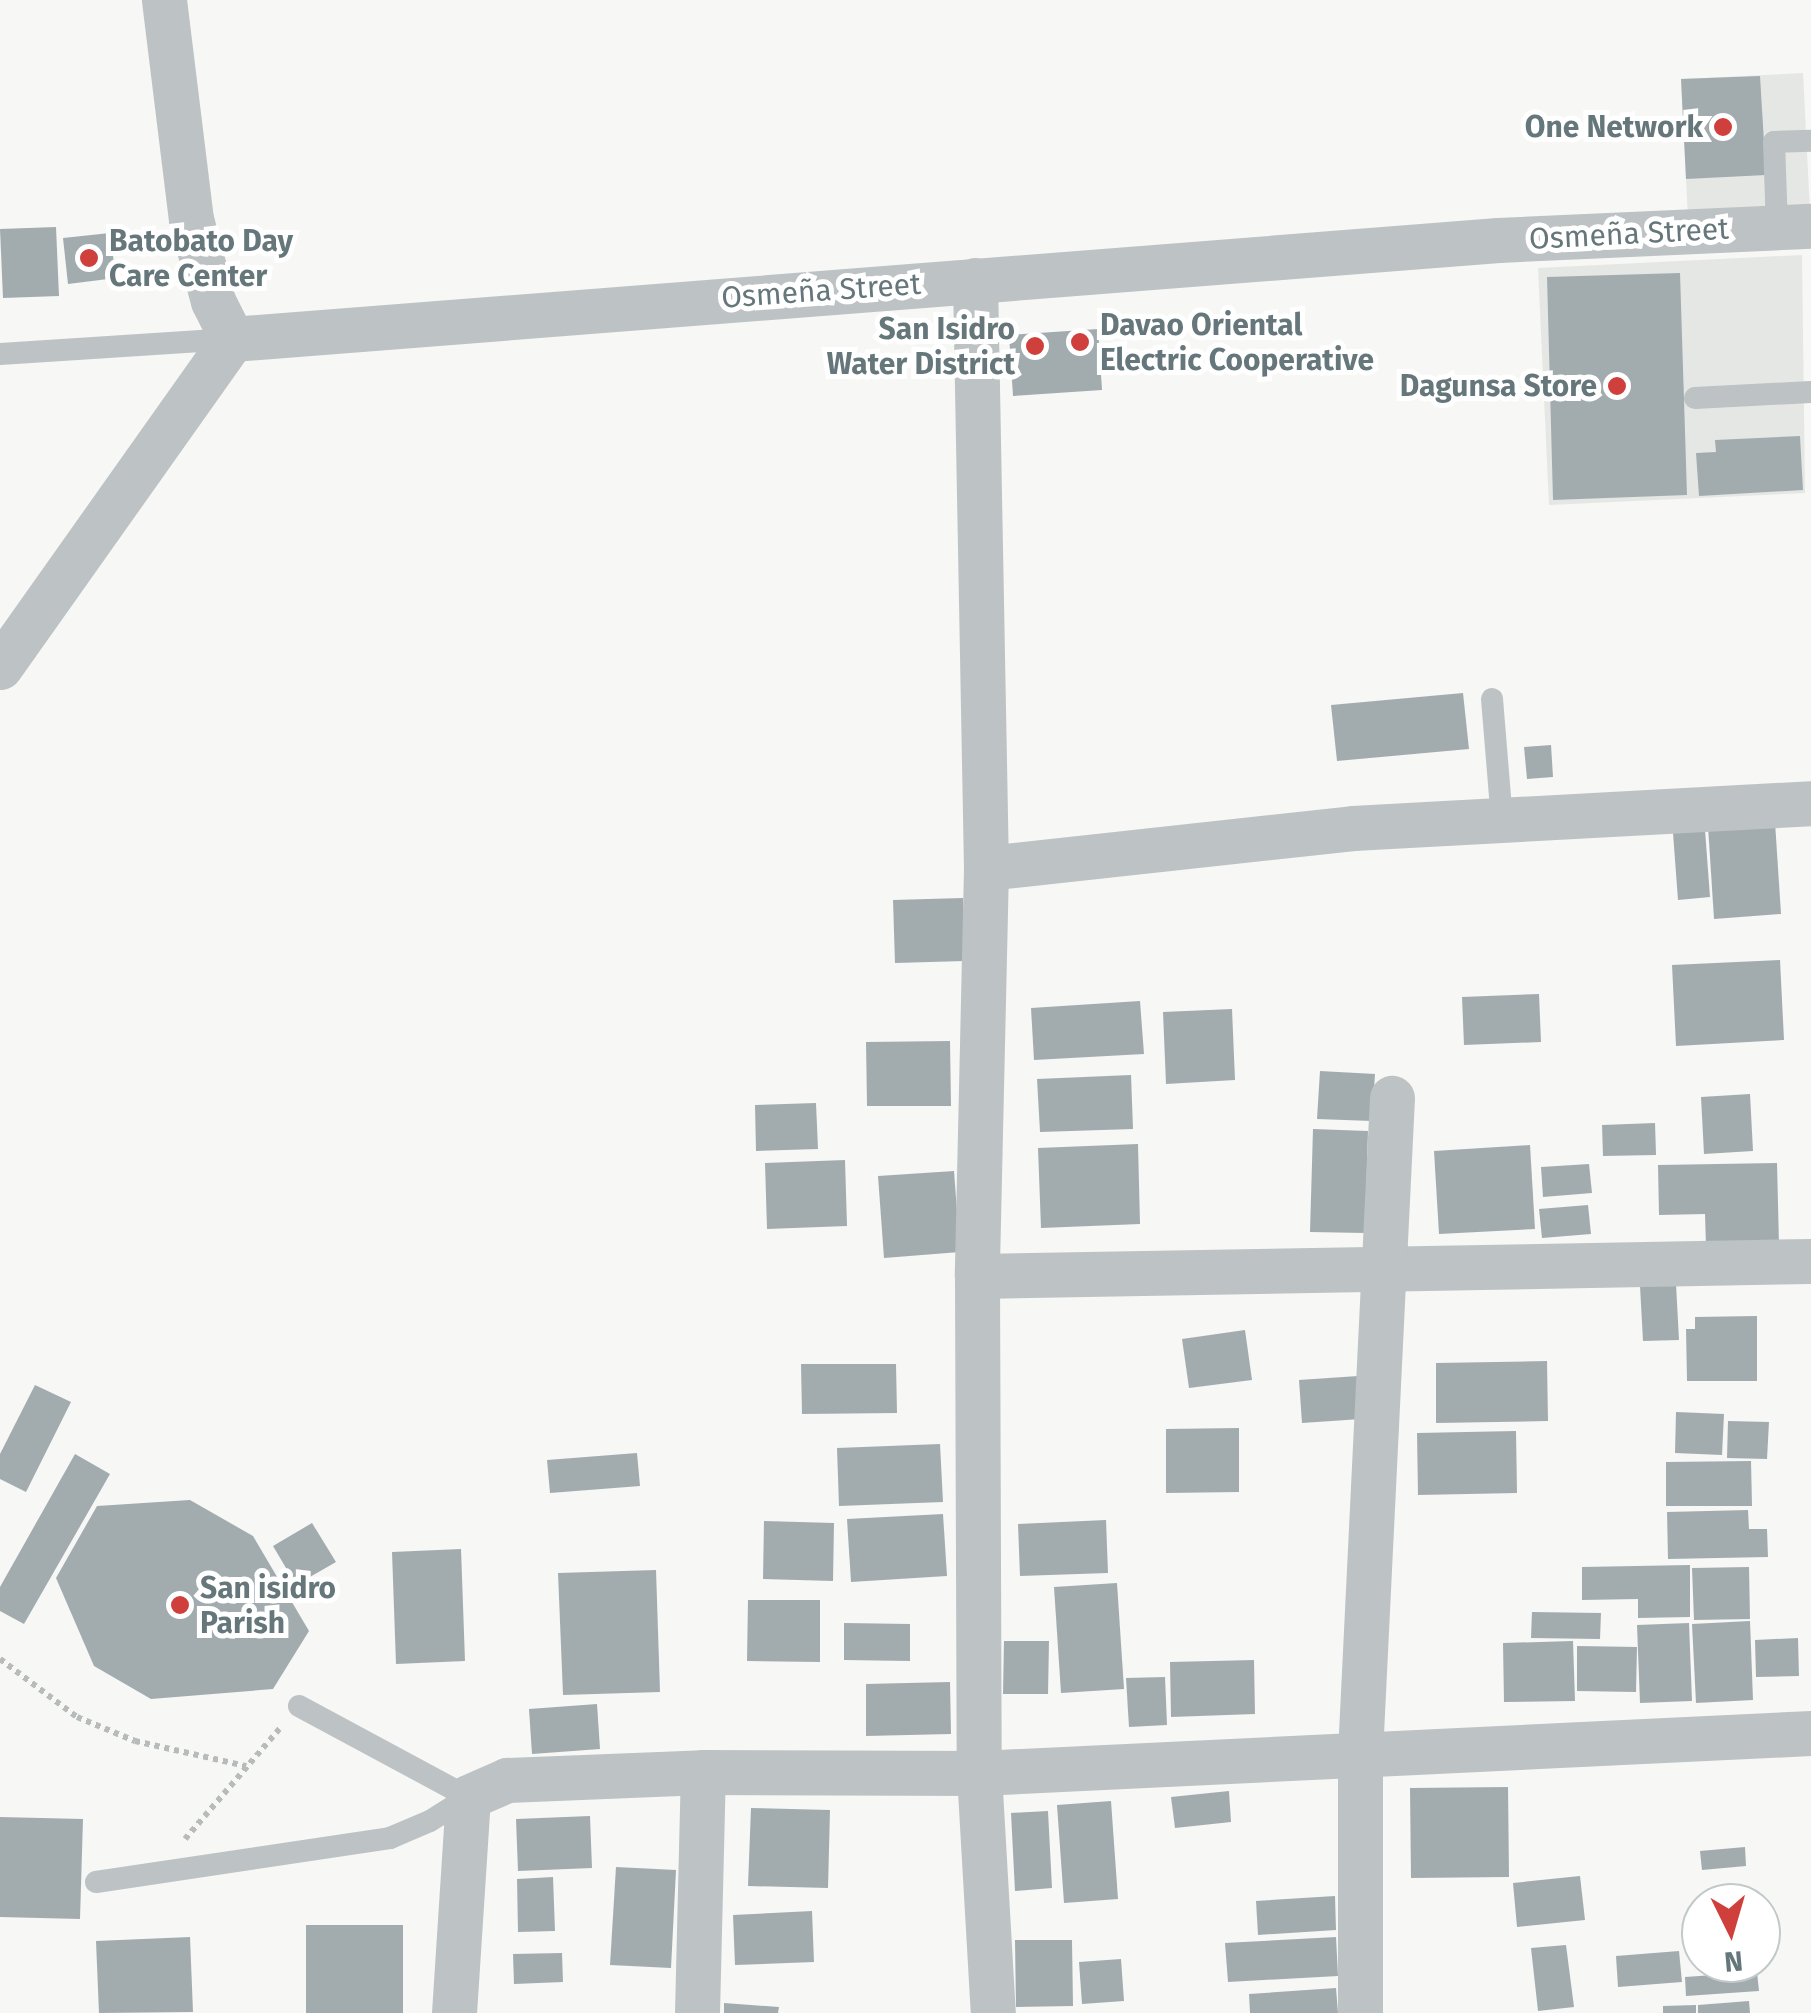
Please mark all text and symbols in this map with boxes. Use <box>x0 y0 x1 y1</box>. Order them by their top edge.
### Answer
place label: One Network <box>1525 109 1703 145</box>
marker: One Network <box>1712 116 1734 138</box>
street label: Osmeña Street <box>1528 211 1730 257</box>
place label: Batobato Day Care Center <box>109 223 293 294</box>
marker: Batobato Day Care Center <box>78 247 100 269</box>
street label: Osmeña Street <box>720 266 922 316</box>
place label: Davao Oriental Electric Cooperative <box>1100 307 1374 378</box>
place label: San Isidro Water District <box>827 311 1015 382</box>
marker: Davao Oriental Electric Cooperative <box>1069 331 1091 353</box>
marker: San Isidro Water District <box>1024 335 1046 357</box>
place label: Dagunsa Store <box>1400 368 1597 404</box>
marker: Dagunsa Store <box>1606 375 1628 397</box>
place label: San isidro Parish <box>200 1570 336 1640</box>
marker: San isidro Parish <box>169 1594 191 1616</box>
north arrow <box>1681 1883 1781 1983</box>
text: N <box>1723 1944 1744 1979</box>

